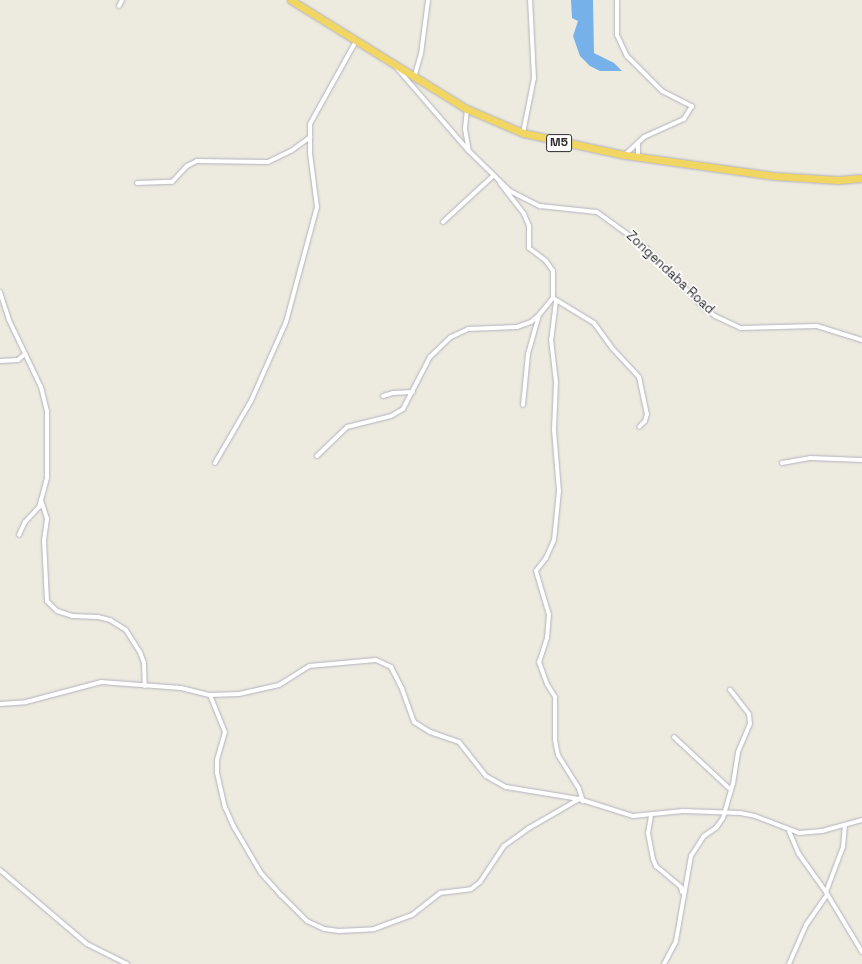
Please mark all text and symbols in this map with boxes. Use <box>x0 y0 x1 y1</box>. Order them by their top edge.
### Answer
road number: M5 <box>546 133 572 153</box>
street label: Zongendaba Road <box>623 228 717 318</box>

